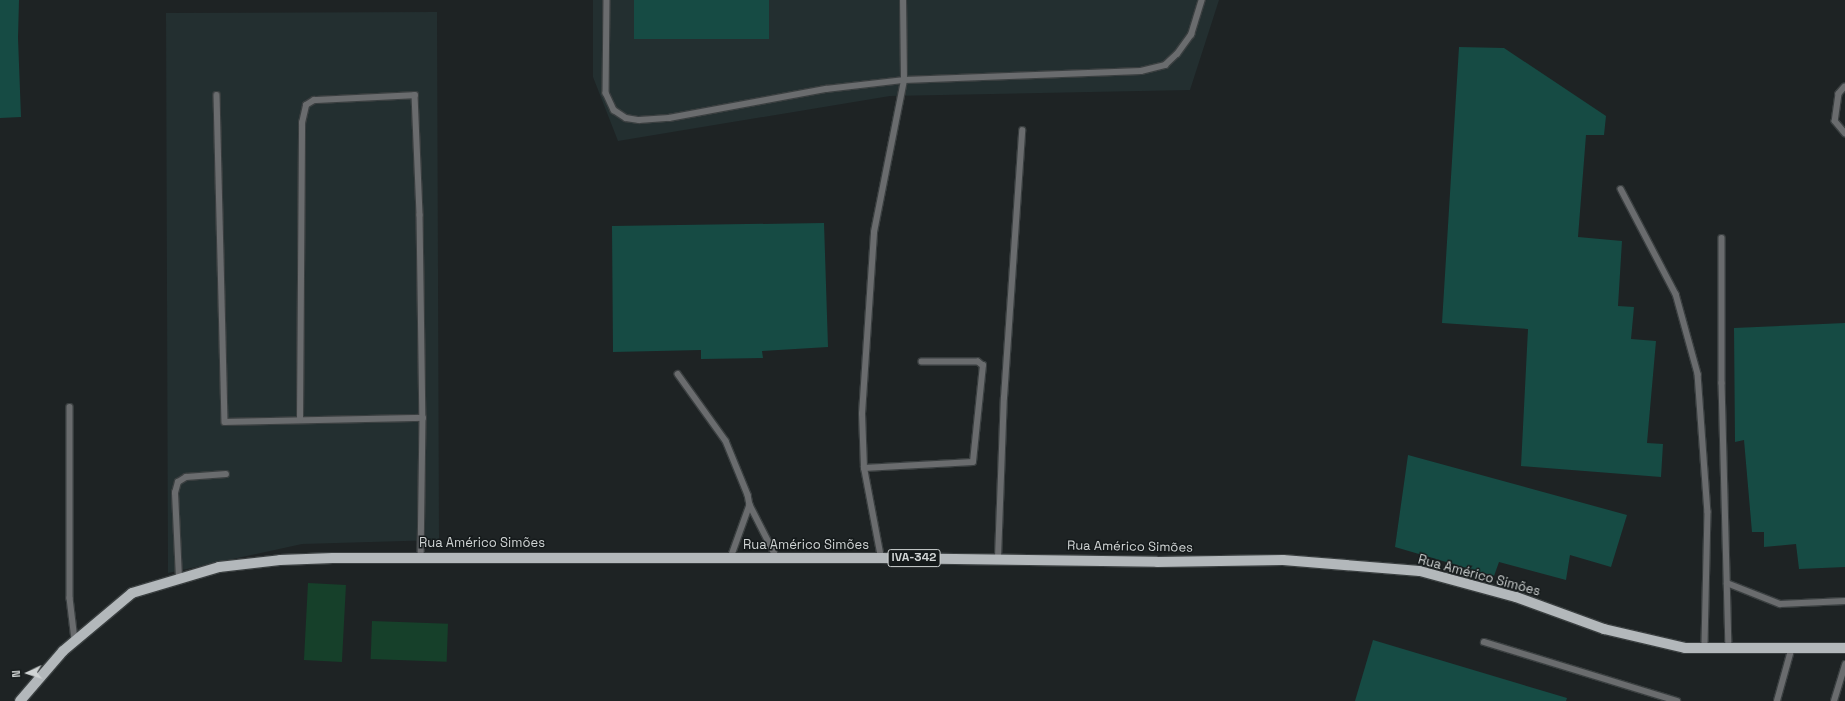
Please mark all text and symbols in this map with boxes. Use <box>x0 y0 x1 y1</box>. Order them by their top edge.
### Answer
street label: Rua Américo Simões <box>419 535 545 551</box>
street label: Rua Américo Simões <box>743 537 869 553</box>
street label: Rua Américo Simões <box>1067 538 1193 556</box>
road number: IVA-342 <box>887 548 941 568</box>
street label: Rua Américo Simões <box>1416 552 1542 600</box>
north arrow <box>8 653 48 693</box>
text: N <box>9 670 23 678</box>

